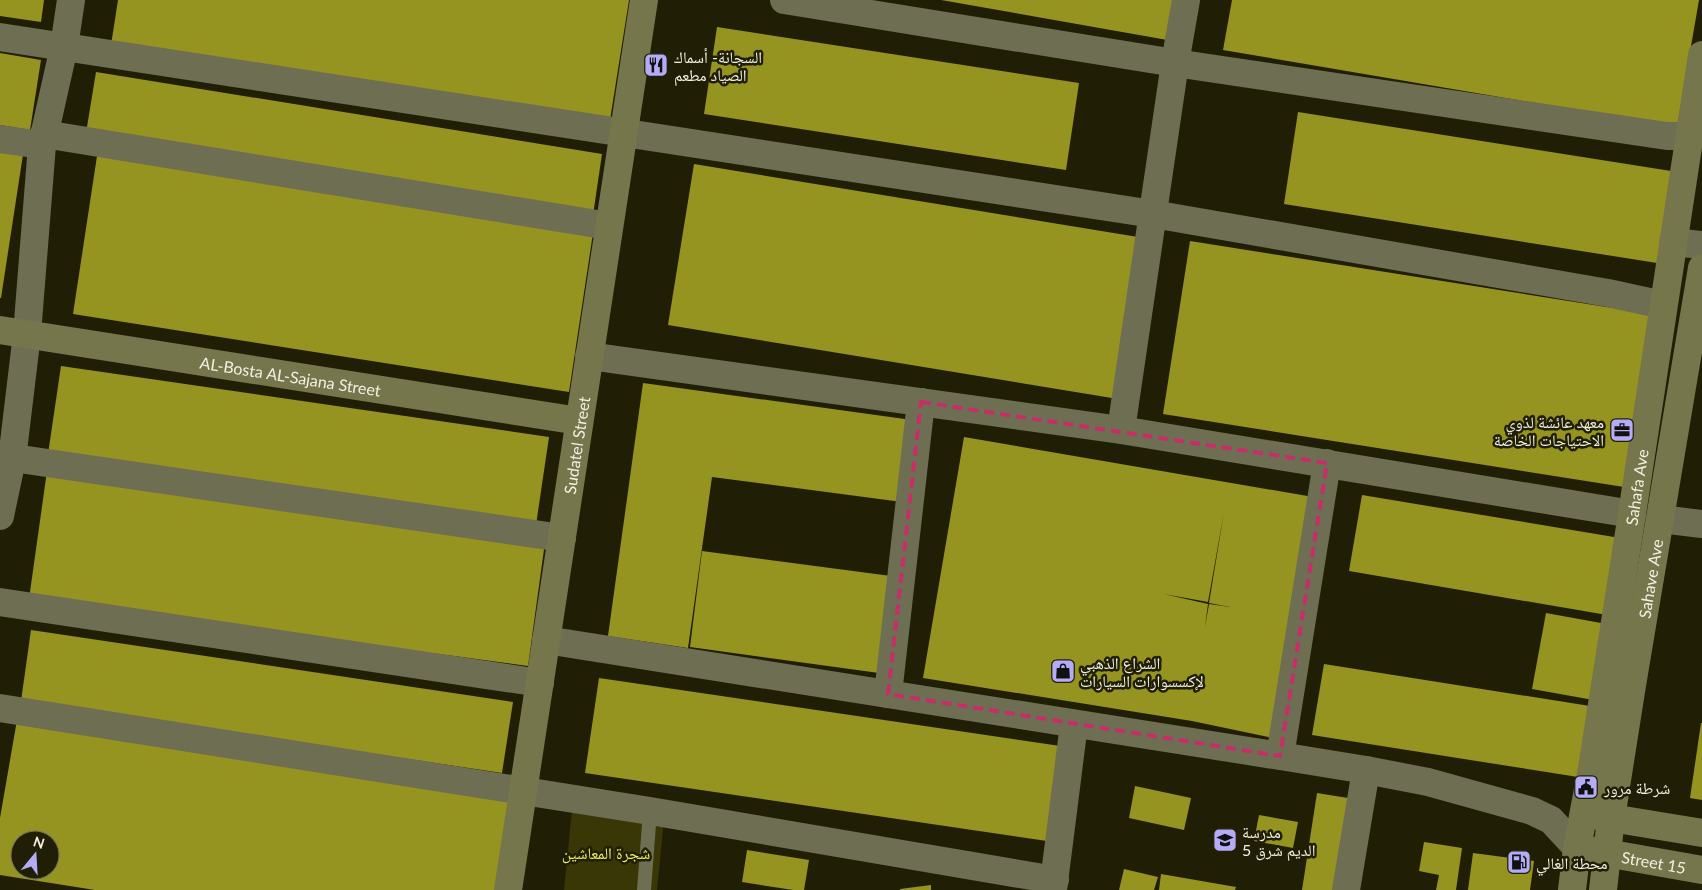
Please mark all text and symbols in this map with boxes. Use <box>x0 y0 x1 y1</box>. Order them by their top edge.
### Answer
place label: السجانة- أسماك الصياد مطعم <box>674 47 762 86</box>
restaurant icon: السجانة- أسماك الصياد مطعم <box>643 52 669 78</box>
street label: AL-Bosta AL-Sajana Street <box>199 352 382 399</box>
street label: Sudatel Street <box>559 395 593 495</box>
place label: معهد عائشة لذوي الاحتياجات الخاصة <box>1494 412 1604 449</box>
office icon: معهد عائشة لذوي الاحتياجات الخاصة <box>1609 417 1635 443</box>
street label: Sahafa Ave <box>1621 448 1651 527</box>
street label: Sahave Ave <box>1634 538 1666 620</box>
place label: الشراع الذهبي لإكسسوارات السيارات <box>1080 653 1204 691</box>
shop icon: الشراع الذهبي لإكسسوارات السيارات <box>1050 658 1076 684</box>
public building icon: شرطة مرور <box>1573 774 1599 800</box>
place label: شرطة مرور <box>1603 778 1670 798</box>
place label: مدرسة الديم شرق 5 <box>1242 822 1316 861</box>
school or university icon: مدرسة الديم شرق 5 <box>1212 827 1238 853</box>
north arrow <box>10 830 60 880</box>
text: N <box>31 832 47 852</box>
park label: شجرة المعاشين <box>562 843 650 864</box>
street label: Street 15 <box>1620 846 1688 877</box>
fuel station icon: محطة الغالي <box>1506 849 1532 875</box>
place label: محطة الغالي <box>1536 853 1608 876</box>

